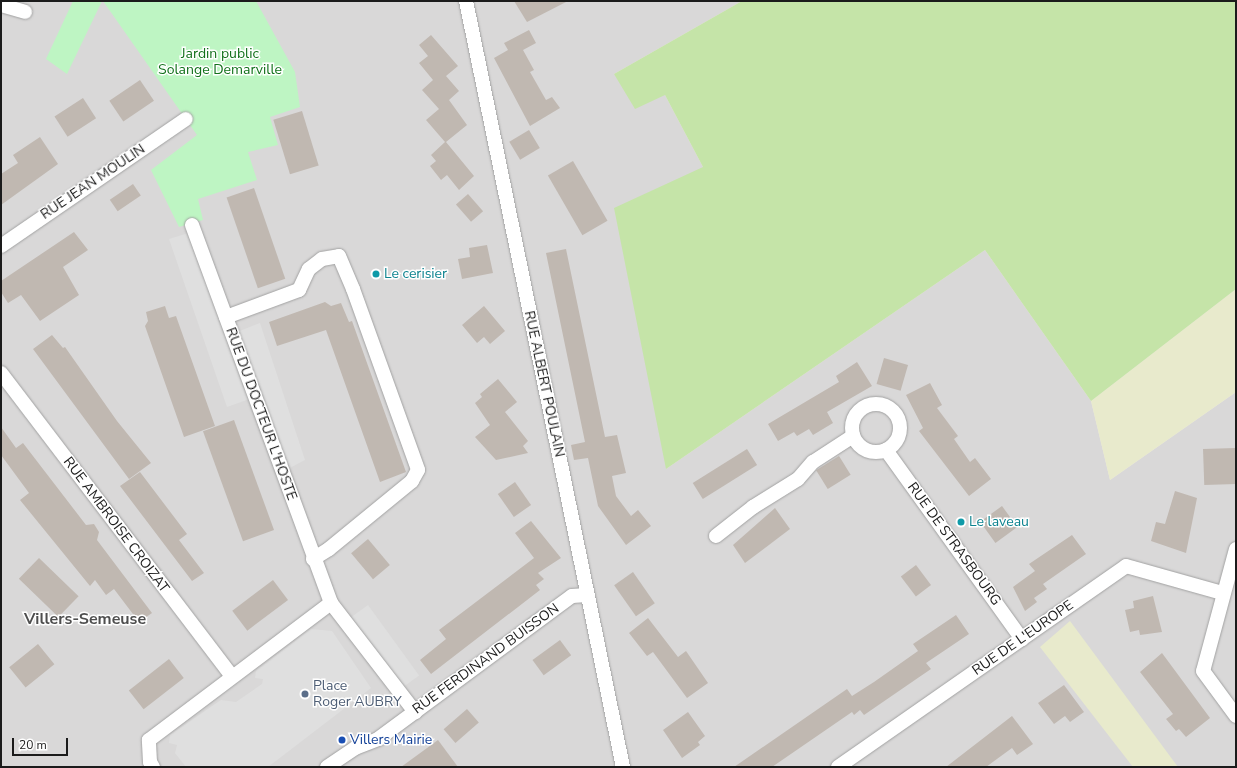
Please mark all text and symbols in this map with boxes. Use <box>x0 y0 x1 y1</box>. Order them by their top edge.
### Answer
park label: Jardin public Solange Demarville <box>158 46 282 78</box>
street label: RUE JEAN MOULIN <box>38 141 148 223</box>
place label: Le cerisier <box>384 266 447 282</box>
marker: Le cerisier <box>371 269 381 279</box>
street label: RUE ALBERT POULAIN <box>520 309 568 459</box>
street label: RUE DU DOCTEUR L'HOSTE <box>222 325 300 503</box>
street label: RUE AMBROISE CROIZAT <box>59 454 173 596</box>
street label: RUE DE STRASBOURG <box>904 479 1004 609</box>
place label: Le laveau <box>969 514 1029 530</box>
marker: Le laveau <box>956 517 966 527</box>
street label: RUE DE L'EUROPE <box>969 597 1077 679</box>
street label: RUE FERDINAND BUISSON <box>409 600 563 718</box>
district label: Villers-Semeuse <box>24 609 146 629</box>
place label: Place Roger AUBRY <box>313 678 402 710</box>
marker: Place Roger AUBRY <box>300 689 310 699</box>
scale bar <box>14 730 70 756</box>
place label: Villers Mairie <box>350 732 432 748</box>
marker: Villers Mairie <box>337 735 347 745</box>
text: 20 m <box>19 737 47 753</box>

